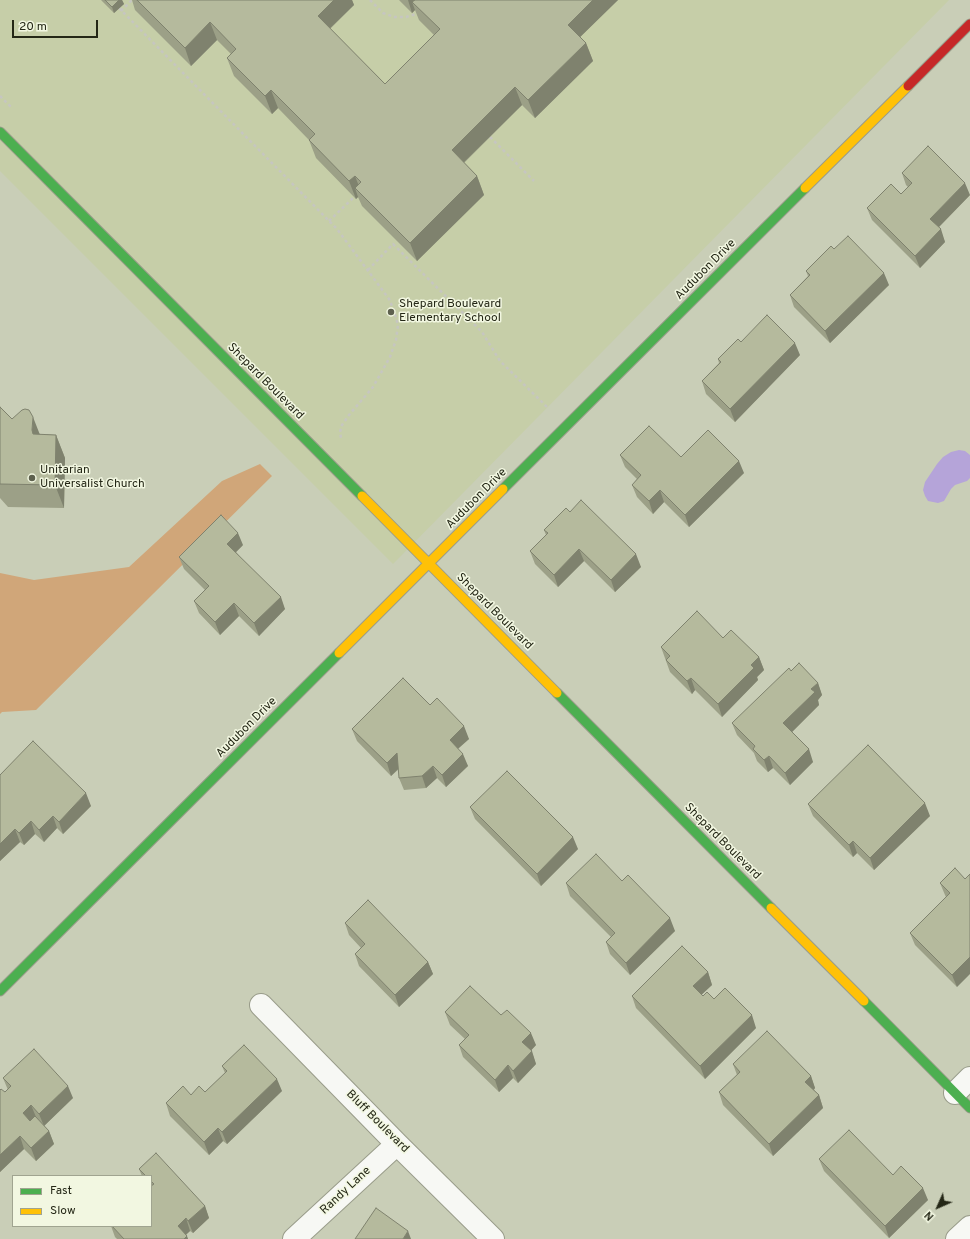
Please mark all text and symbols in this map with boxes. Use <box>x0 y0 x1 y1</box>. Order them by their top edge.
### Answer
scale bar <box>14 12 100 38</box>
text: 20 m <box>19 19 47 35</box>
street label: Audubon Drive <box>673 237 739 303</box>
place label: Shepard Boulevard Elementary School <box>399 298 501 326</box>
marker: Shepard Boulevard Elementary School <box>386 307 396 317</box>
street label: Shepard Boulevard <box>224 341 306 423</box>
place label: Unitarian Universalist Church <box>40 464 145 492</box>
street label: Audubon Drive <box>444 466 510 532</box>
marker: Unitarian Universalist Church <box>27 473 37 483</box>
street label: Shepard Boulevard <box>453 571 535 653</box>
street label: Audubon Drive <box>214 695 280 761</box>
street label: Shepard Boulevard <box>681 801 763 883</box>
street label: Bluff Boulevard <box>343 1088 411 1156</box>
street label: Randy Lane <box>318 1164 374 1218</box>
legend <box>12 1175 152 1227</box>
text: Fast <box>50 1183 72 1199</box>
north arrow <box>918 1187 958 1227</box>
text: Slow <box>50 1203 76 1219</box>
text: N <box>922 1208 937 1223</box>

